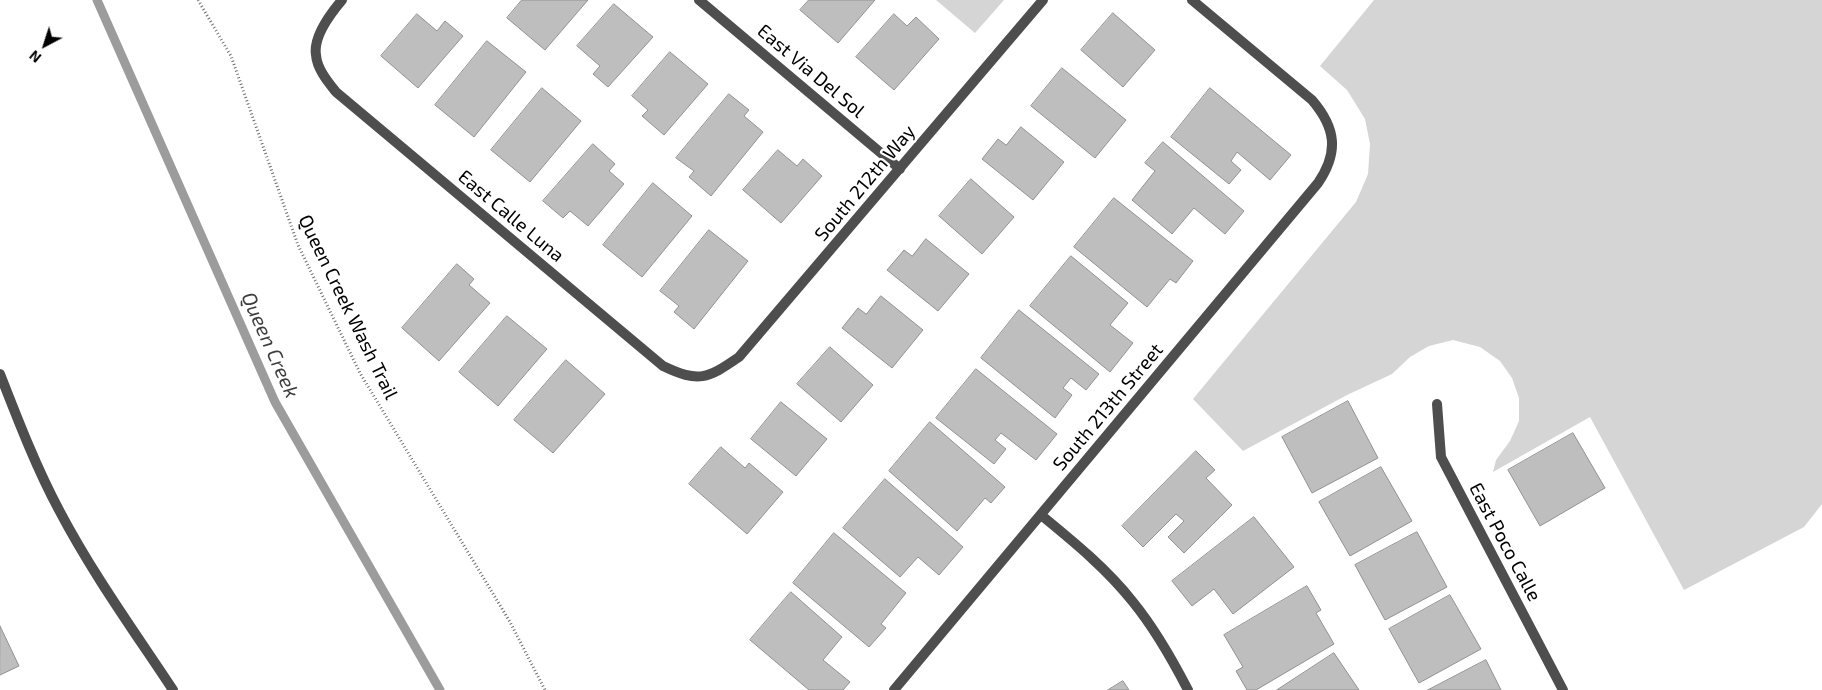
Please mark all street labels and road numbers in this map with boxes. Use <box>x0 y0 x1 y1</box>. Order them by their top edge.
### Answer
street label: East Via Del Sol <box>753 20 869 122</box>
street label: South 212th Way <box>810 120 920 246</box>
street label: East Calle Luna <box>453 165 569 267</box>
street label: Queen Creek Wash Trail <box>293 211 403 403</box>
street label: South 213th Street <box>1048 339 1168 475</box>
street label: East Poco Calle <box>1464 479 1546 605</box>

